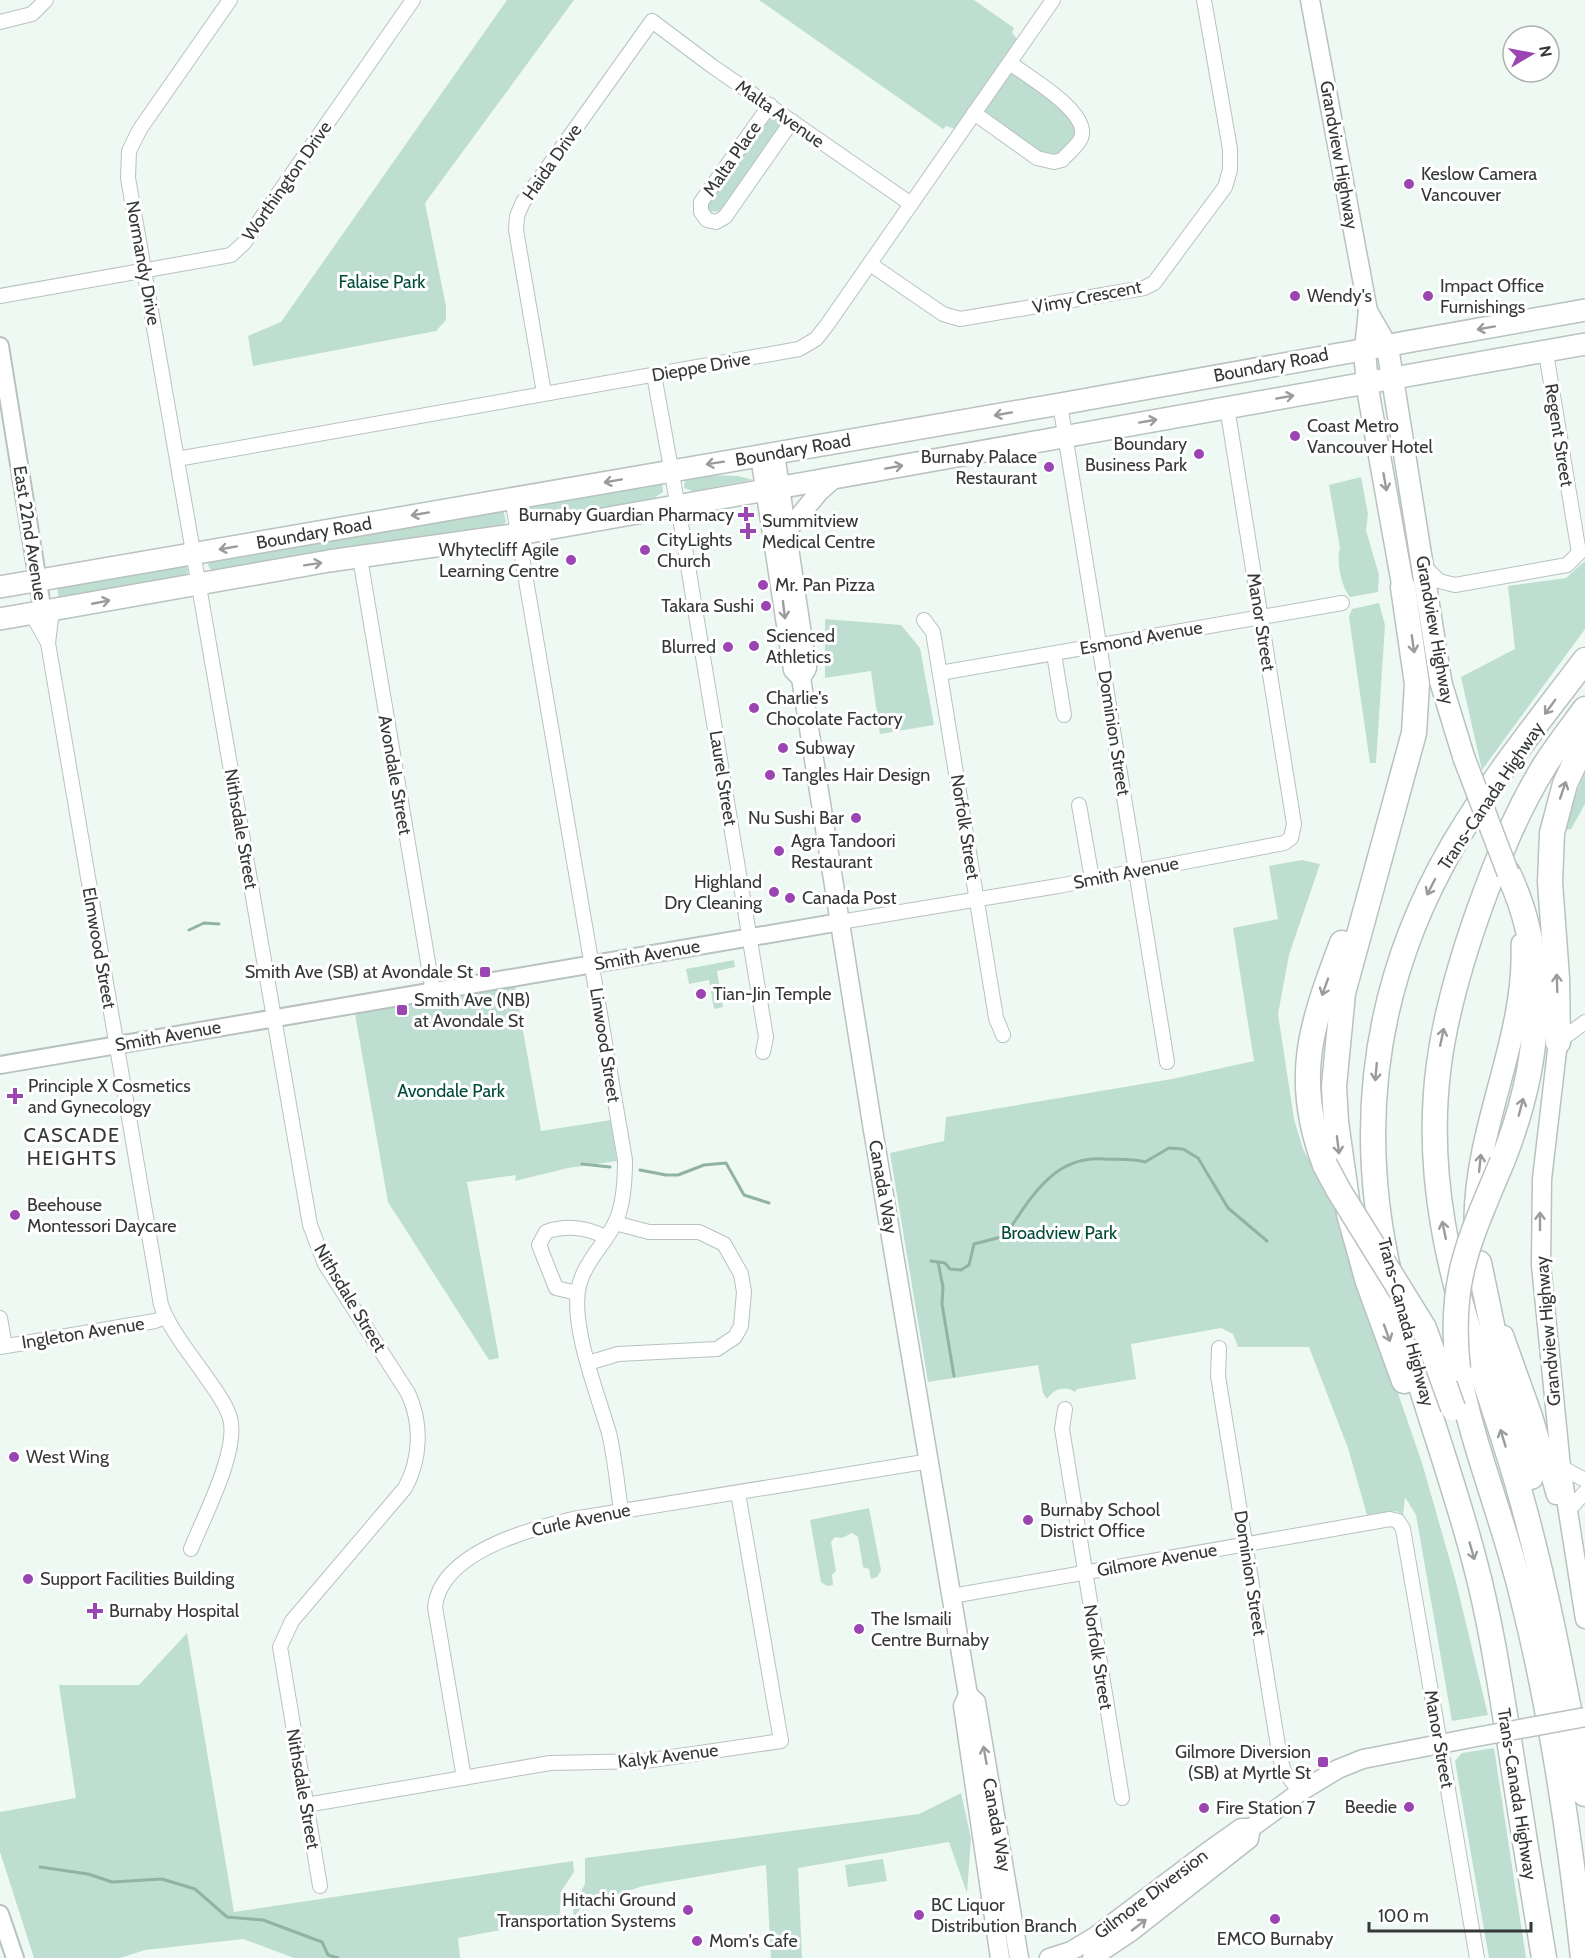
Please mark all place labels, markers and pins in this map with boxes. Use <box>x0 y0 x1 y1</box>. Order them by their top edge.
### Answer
place label: Keslow Camera Vancouver <box>1421 163 1538 206</box>
marker: Keslow Camera Vancouver <box>1402 177 1416 191</box>
place label: Impact Office Furnishings <box>1440 275 1544 318</box>
place label: Wendy's <box>1307 285 1372 307</box>
marker: Wendy's <box>1288 289 1302 303</box>
marker: Impact Office Furnishings <box>1421 289 1435 303</box>
place label: Coast Metro Vancouver Hotel <box>1307 415 1433 458</box>
marker: Coast Metro Vancouver Hotel <box>1288 429 1302 443</box>
place label: Boundary Business Park <box>1085 433 1188 476</box>
place label: Burnaby Palace Restaurant <box>921 446 1037 489</box>
marker: Boundary Business Park <box>1192 447 1206 461</box>
marker: Burnaby Palace Restaurant <box>1042 460 1056 474</box>
place label: Burnaby Guardian Pharmacy <box>519 504 734 526</box>
marker: Burnaby Guardian Pharmacy <box>739 508 753 522</box>
place label: Summitview Medical Centre <box>762 510 875 553</box>
marker: Summitview Medical Centre <box>739 522 757 540</box>
place label: CityLights Church <box>657 529 732 572</box>
place label: Whytecliff Agile Learning Centre <box>439 539 559 582</box>
marker: CityLights Church <box>638 543 652 557</box>
marker: Whytecliff Agile Learning Centre <box>564 553 578 567</box>
place label: Mr. Pan Pizza <box>775 574 875 596</box>
marker: Mr. Pan Pizza <box>756 578 770 592</box>
place label: Takara Sushi <box>661 595 754 617</box>
marker: Takara Sushi <box>759 599 773 613</box>
place label: Scienced Athletics <box>766 625 835 668</box>
place label: Blurred <box>661 636 716 658</box>
marker: Scienced Athletics <box>747 639 761 653</box>
marker: Blurred <box>721 640 735 654</box>
place label: Charlie's Chocolate Factory <box>766 687 903 730</box>
marker: Charlie's Chocolate Factory <box>747 701 761 715</box>
place label: Subway <box>795 737 855 759</box>
marker: Subway <box>776 741 790 755</box>
place label: Tangles Hair Design <box>782 764 930 786</box>
marker: Tangles Hair Design <box>763 768 777 782</box>
place label: Nu Sushi Bar <box>748 807 844 829</box>
marker: Nu Sushi Bar <box>849 811 863 825</box>
place label: Agra Tandoori Restaurant <box>791 830 896 873</box>
marker: Agra Tandoori Restaurant <box>772 844 786 858</box>
place label: Highland Dry Cleaning <box>664 871 763 914</box>
marker: Highland Dry Cleaning <box>767 885 781 899</box>
place label: Canada Post <box>802 887 897 909</box>
marker: Canada Post <box>783 891 797 905</box>
place label: Smith Ave (SB) at Avondale St <box>245 961 473 983</box>
marker: Smith Ave (SB) at Avondale St <box>478 965 492 979</box>
place label: Tian-Jin Temple <box>713 983 832 1005</box>
marker: Tian-Jin Temple <box>694 987 708 1001</box>
place label: Smith Ave (NB) at Avondale St <box>414 989 530 1032</box>
marker: Smith Ave (NB) at Avondale St <box>395 1003 409 1017</box>
place label: Principle X Cosmetics and Gynecology <box>28 1075 191 1118</box>
marker: Principle X Cosmetics and Gynecology <box>6 1087 24 1105</box>
place label: Beehouse Montessori Daycare <box>27 1194 176 1237</box>
marker: Beehouse Montessori Daycare <box>8 1208 22 1222</box>
place label: West Wing <box>26 1446 110 1468</box>
marker: West Wing <box>7 1450 21 1464</box>
place label: Burnaby School District Office <box>1040 1499 1161 1542</box>
marker: Burnaby School District Office <box>1021 1513 1035 1527</box>
place label: Support Facilities Building <box>40 1568 235 1590</box>
marker: Support Facilities Building <box>21 1572 35 1586</box>
place label: Burnaby Hospital <box>109 1600 240 1622</box>
marker: Burnaby Hospital <box>86 1602 104 1620</box>
place label: The Ismaili Centre Burnaby <box>871 1608 989 1651</box>
marker: The Ismaili Centre Burnaby <box>852 1622 866 1636</box>
place label: Gilmore Diversion (SB) at Myrtle St <box>1175 1741 1311 1784</box>
marker: Gilmore Diversion (SB) at Myrtle St <box>1316 1755 1330 1769</box>
place label: Beedie <box>1345 1796 1397 1818</box>
place label: Fire Station 7 <box>1216 1797 1316 1819</box>
marker: Beedie <box>1402 1800 1416 1814</box>
marker: Fire Station 7 <box>1197 1801 1211 1815</box>
place label: Hitachi Ground Transportation Systems <box>497 1889 676 1932</box>
place label: BC Liquor Distribution Branch <box>931 1894 1077 1937</box>
marker: Hitachi Ground Transportation Systems <box>681 1903 695 1917</box>
marker: BC Liquor Distribution Branch <box>912 1908 926 1922</box>
marker: EMCO Burnaby <box>1268 1912 1282 1926</box>
place label: EMCO Burnaby <box>1217 1928 1333 1950</box>
place label: Mom's Cafe <box>709 1930 798 1952</box>
marker: Mom's Cafe <box>690 1934 704 1948</box>

